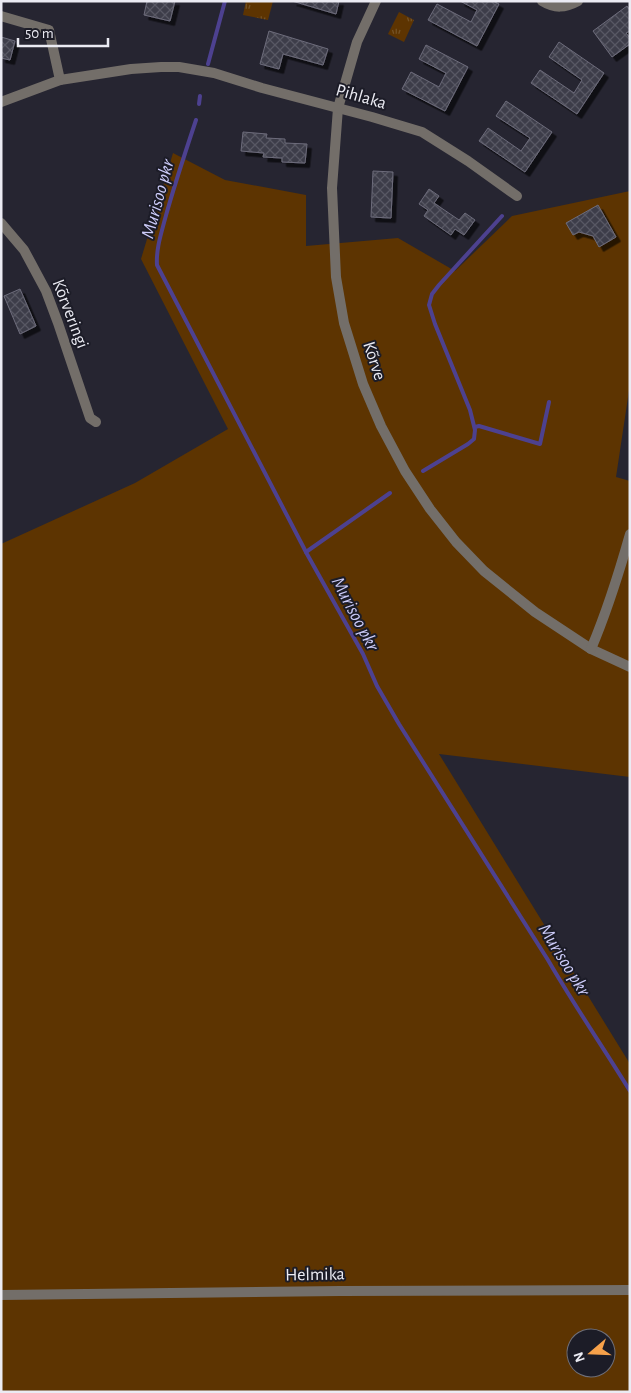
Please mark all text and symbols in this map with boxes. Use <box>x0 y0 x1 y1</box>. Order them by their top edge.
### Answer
scale bar <box>18 15 108 47</box>
text: 50 m <box>25 26 54 41</box>
street label: Pihlaka <box>334 81 388 113</box>
water label: Murisoo pkr <box>138 157 178 241</box>
street label: Kõrveringi <box>49 277 91 351</box>
street label: Kõrve <box>359 339 389 383</box>
water label: Murisoo pkr <box>328 574 383 655</box>
water label: Murisoo pkr <box>535 921 594 1000</box>
street label: Helmika <box>285 1265 345 1285</box>
north arrow <box>566 1328 616 1378</box>
text: N <box>571 1350 588 1364</box>

